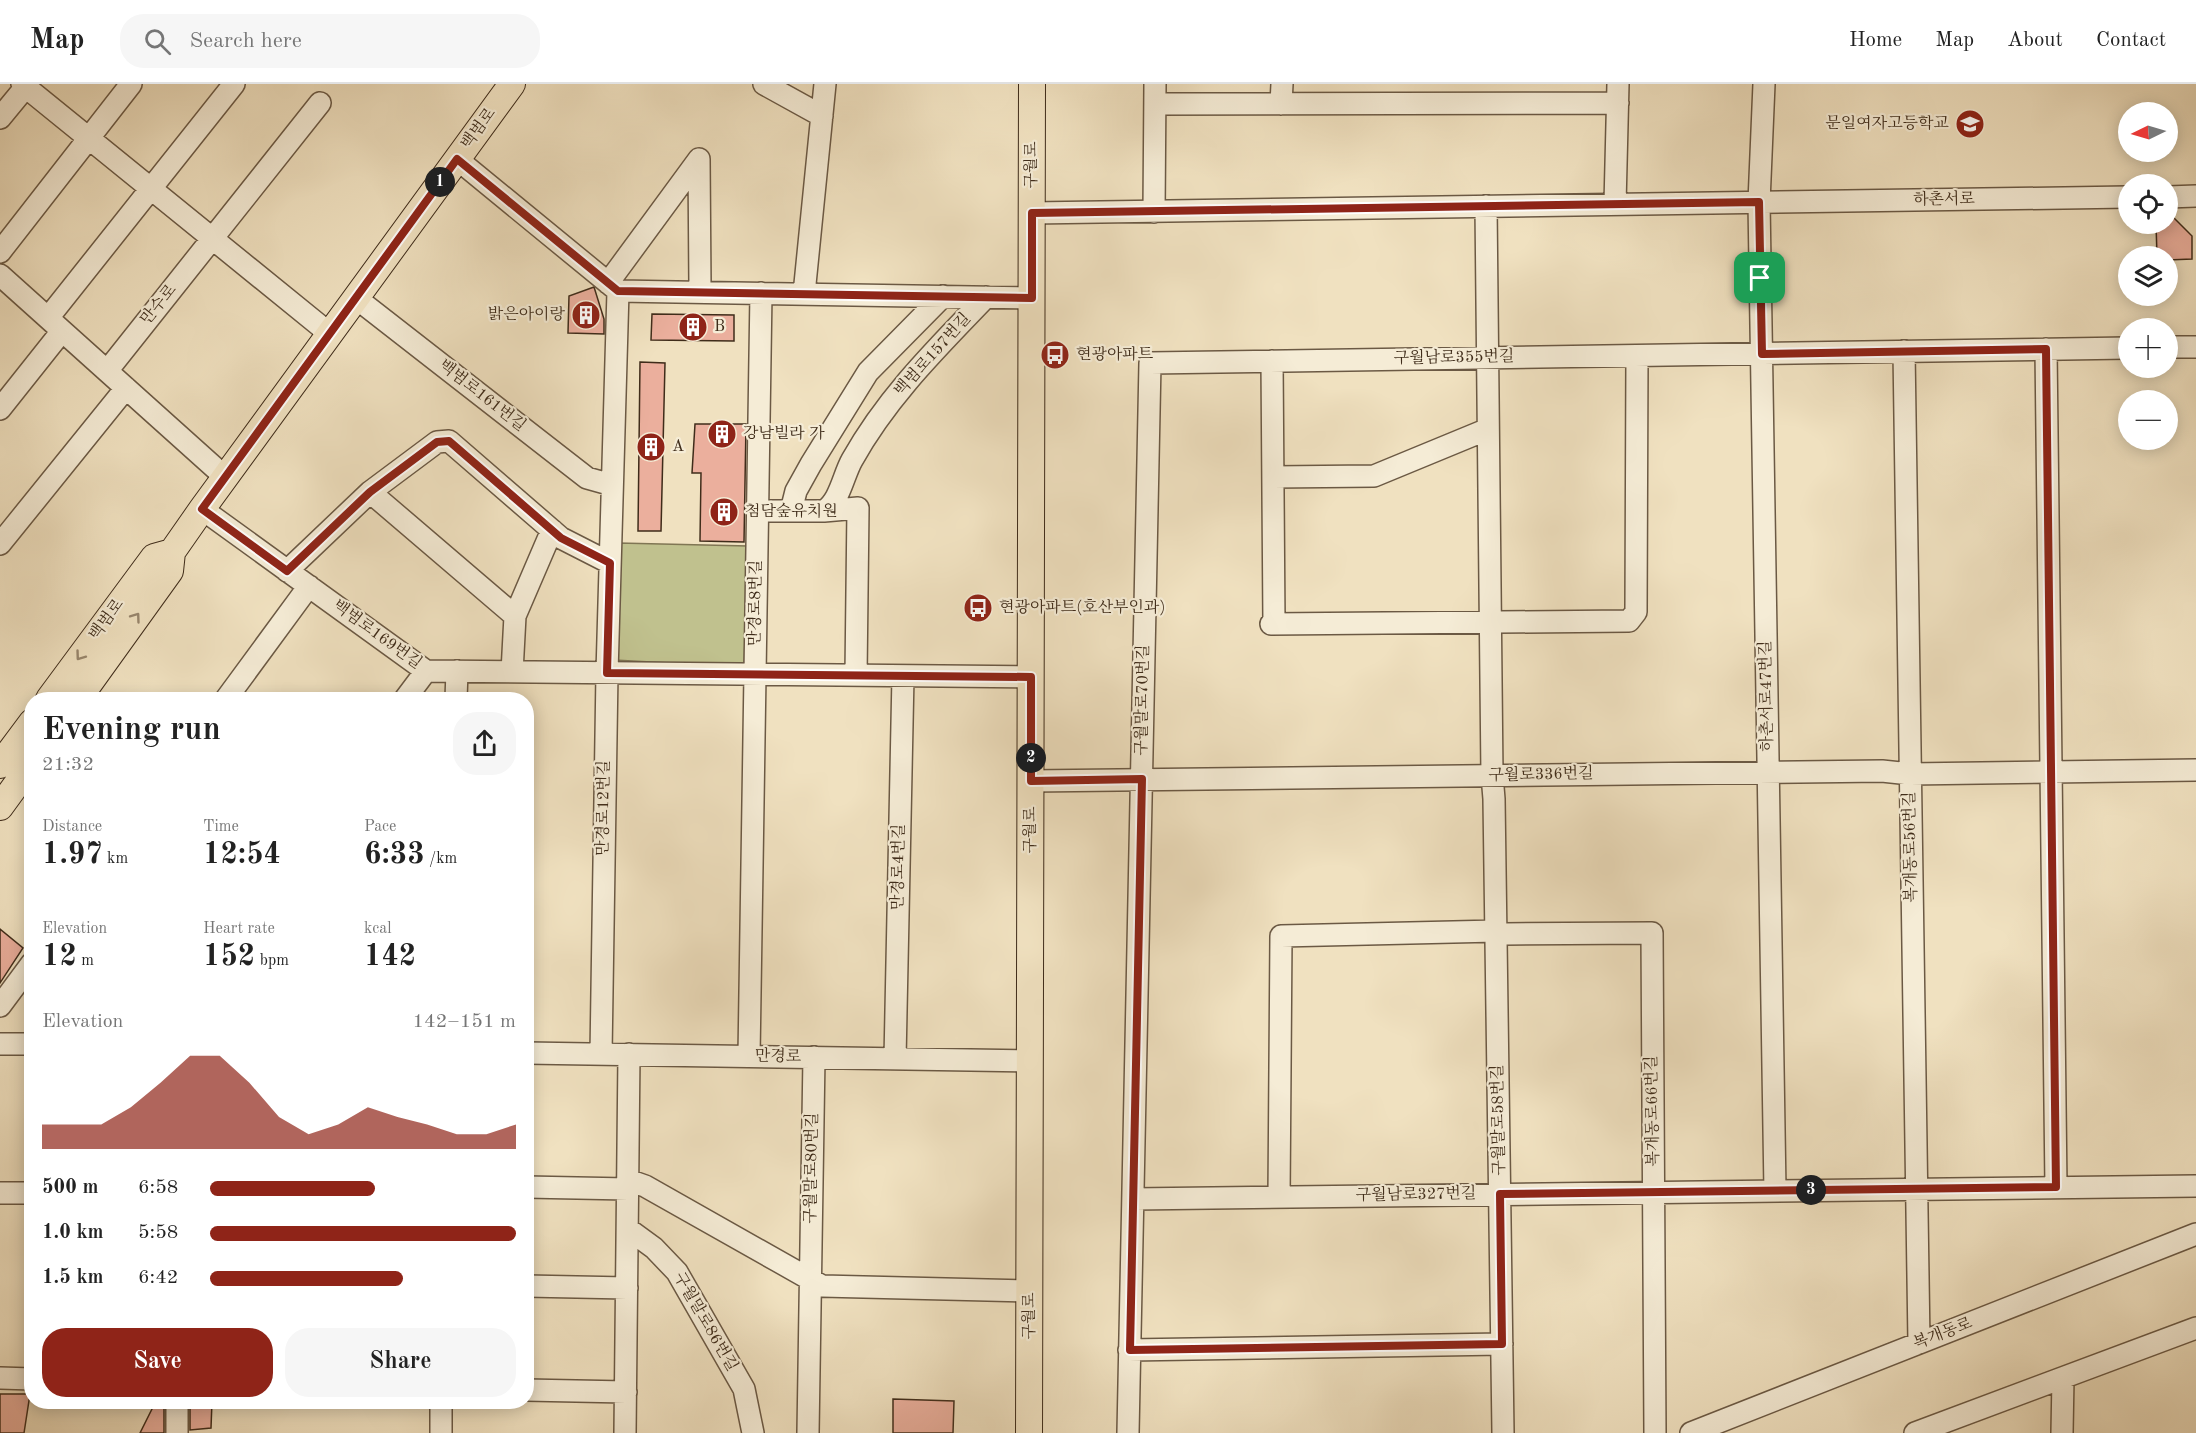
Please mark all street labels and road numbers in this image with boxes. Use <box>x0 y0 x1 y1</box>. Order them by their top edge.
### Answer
street label: 백범로 <box>458 105 499 152</box>
street label: 구월로 <box>1023 141 1040 188</box>
street label: 하촌서로 <box>1913 189 1976 209</box>
street label: 만수로 <box>137 280 180 328</box>
street label: 백범로157번길 <box>891 310 974 399</box>
street label: 구월남로355번길 <box>1394 348 1514 367</box>
street label: 백범로161번길 <box>436 357 529 435</box>
street label: 만경로8번길 <box>746 560 765 646</box>
street label: 백범로 <box>86 596 127 643</box>
street label: 백범로169번길 <box>330 597 425 672</box>
street label: 하촌서로47번길 <box>1756 640 1776 752</box>
street label: 구월말로70번길 <box>1133 644 1152 756</box>
street label: 만경로12번길 <box>594 760 613 856</box>
street label: 구월로336번길 <box>1488 765 1594 784</box>
street label: 복개동로56번길 <box>1900 791 1920 903</box>
street label: 구월로 <box>1022 806 1039 853</box>
street label: 만경로4번길 <box>889 824 908 910</box>
street label: 만경로 <box>755 1048 802 1065</box>
street label: 복개동로66번길 <box>1642 1055 1662 1167</box>
street label: 구월말로58번길 <box>1489 1064 1508 1176</box>
street label: 구월말로80번길 <box>802 1112 821 1224</box>
street label: 구월남로327번길 <box>1356 1185 1476 1204</box>
street label: 구월말로86번길 <box>670 1269 741 1374</box>
street label: 구월로 <box>1021 1292 1038 1339</box>
street label: 복개동로 <box>1911 1313 1975 1353</box>

